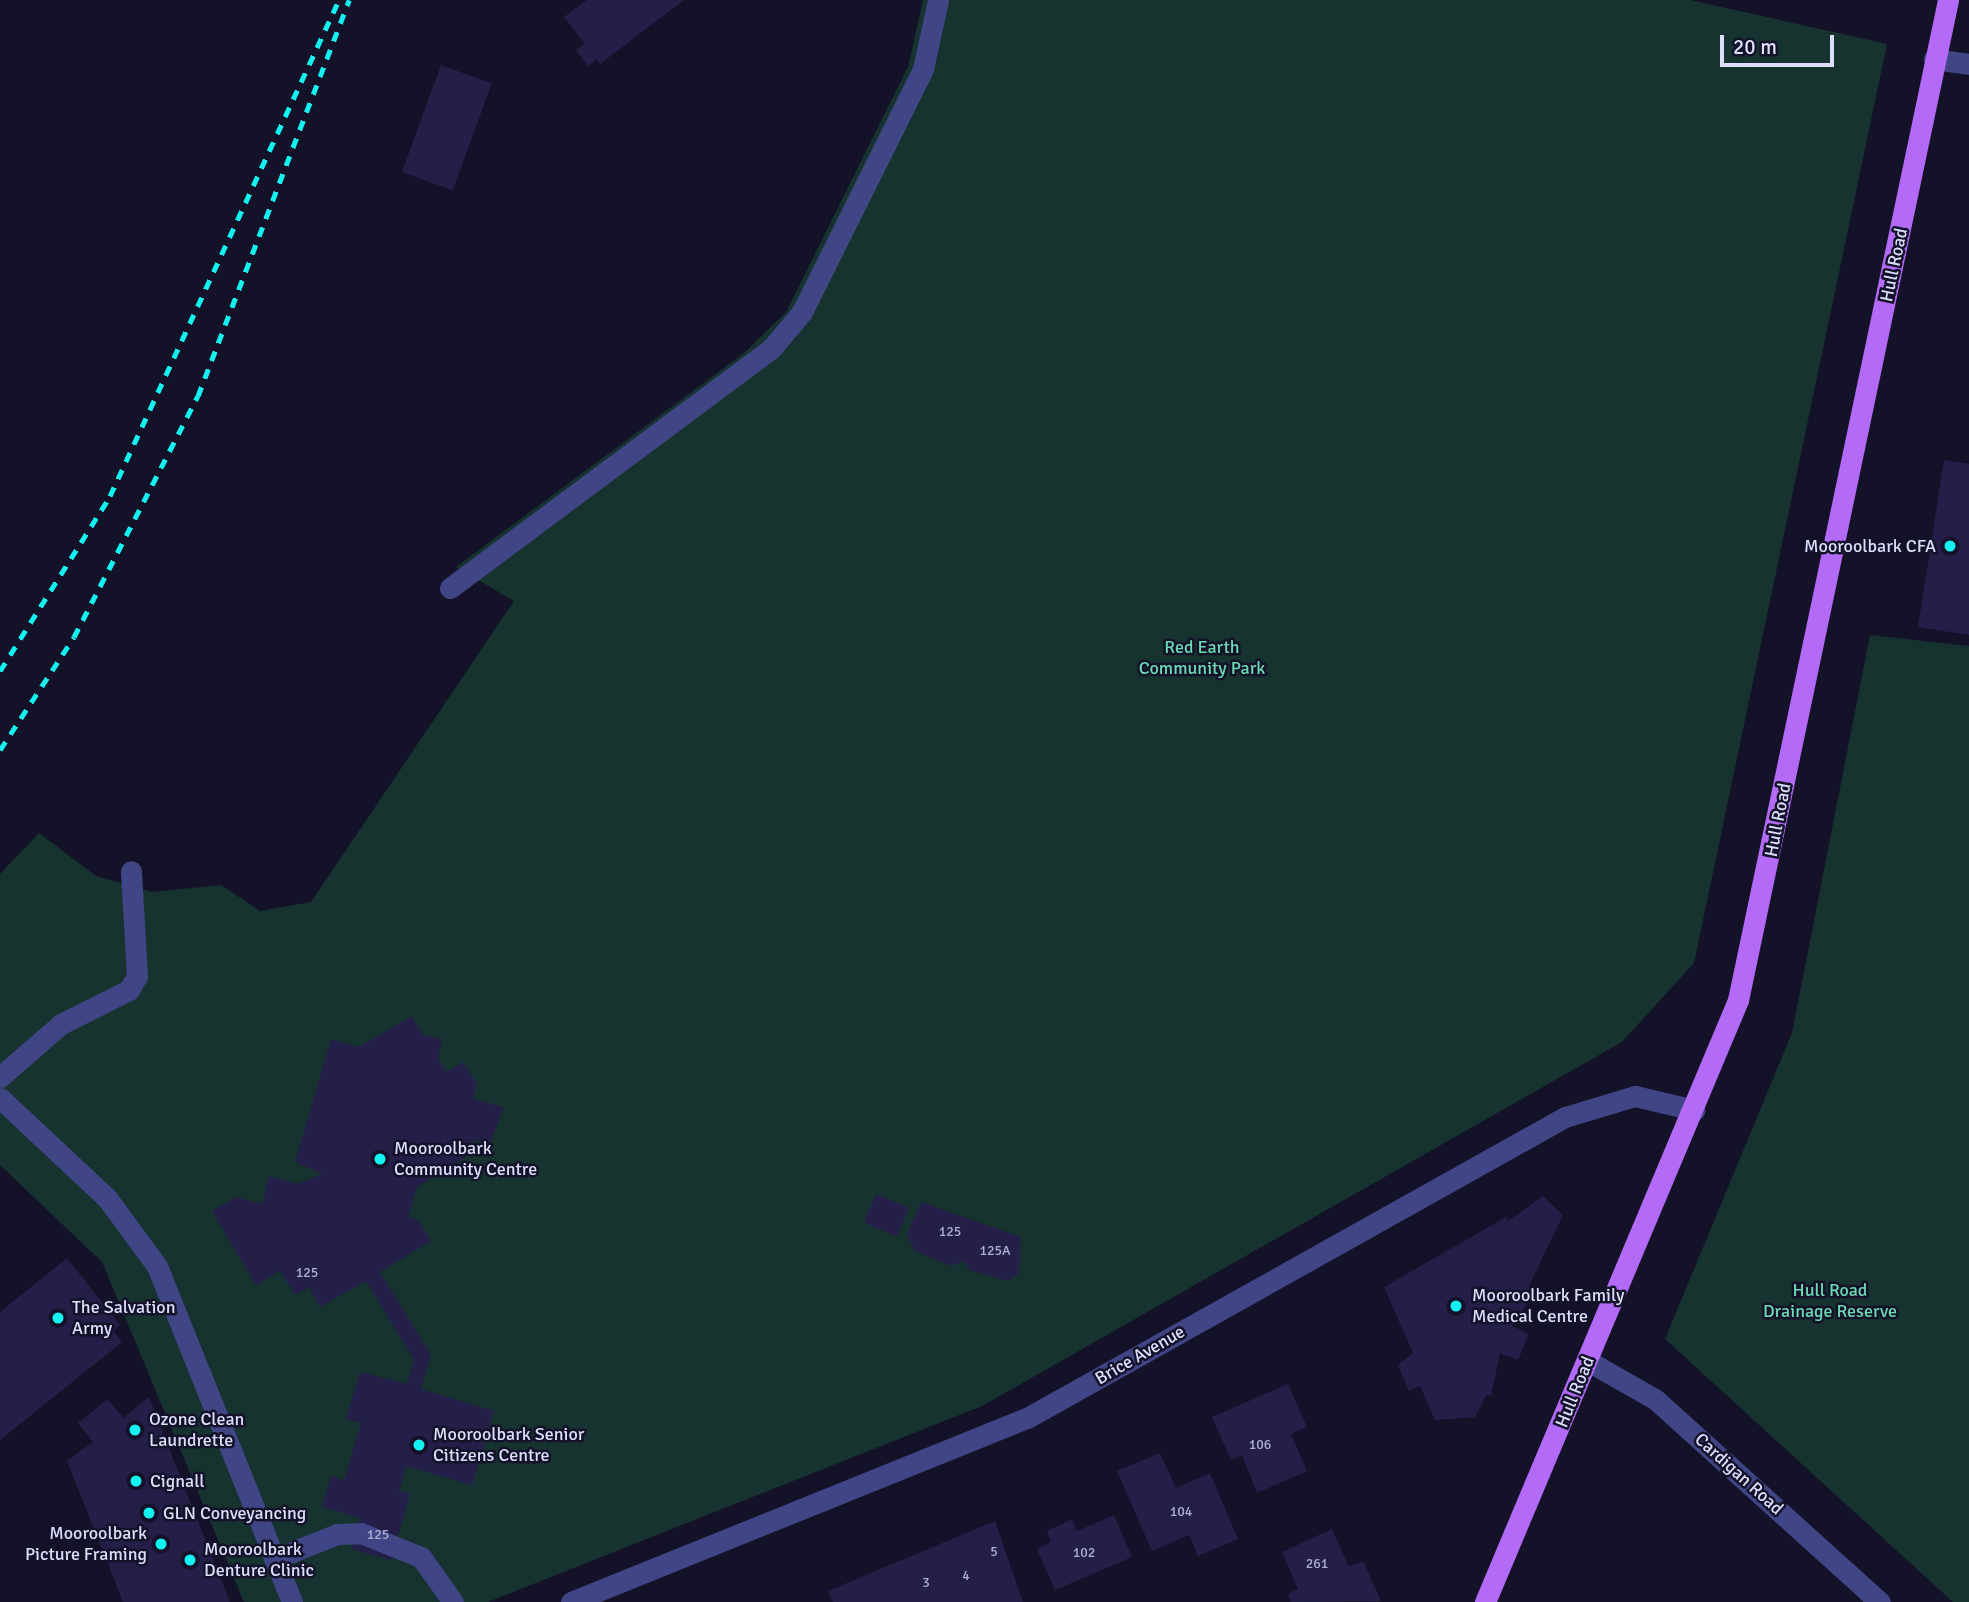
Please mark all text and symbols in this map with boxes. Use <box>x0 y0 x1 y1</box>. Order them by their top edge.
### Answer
scale bar <box>1724 21 1838 65</box>
text: 20 m <box>1733 34 1777 60</box>
street label: Hull Road <box>1876 226 1912 304</box>
place label: Mooroolbark CFA <box>1804 535 1936 557</box>
marker: Mooroolbark CFA <box>1942 538 1958 554</box>
park label: Red Earth Community Park <box>1139 637 1265 680</box>
street label: Hull Road <box>1760 781 1796 859</box>
place label: Mooroolbark Community Centre <box>394 1138 537 1180</box>
marker: Mooroolbark Community Centre <box>372 1151 388 1167</box>
house number: 125 <box>939 1224 961 1240</box>
house number: 125A <box>979 1243 1011 1259</box>
house number: 125 <box>296 1265 318 1281</box>
park label: Hull Road Drainage Reserve <box>1763 1280 1897 1322</box>
place label: Mooroolbark Family Medical Centre <box>1472 1285 1624 1328</box>
marker: Mooroolbark Family Medical Centre <box>1446 1296 1466 1316</box>
place label: The Salvation Army <box>72 1297 175 1340</box>
marker: The Salvation Army <box>50 1310 66 1326</box>
street label: Brice Avenue <box>1091 1321 1189 1389</box>
street label: Hull Road <box>1551 1353 1599 1431</box>
place label: Ozone Clean Laundrette <box>149 1409 244 1452</box>
marker: Ozone Clean Laundrette <box>127 1422 143 1438</box>
place label: Mooroolbark Senior Citizens Centre <box>433 1424 584 1466</box>
street label: Cardigan Road <box>1690 1429 1788 1519</box>
marker: Mooroolbark Senior Citizens Centre <box>411 1437 427 1453</box>
house number: 106 <box>1249 1437 1271 1453</box>
place label: Cignall <box>150 1470 205 1492</box>
marker: Cignall <box>128 1473 144 1489</box>
place label: GLN Conveyancing <box>163 1502 306 1524</box>
house number: 104 <box>1170 1504 1192 1520</box>
marker: GLN Conveyancing <box>141 1505 157 1521</box>
place label: Mooroolbark Picture Framing <box>25 1523 147 1566</box>
house number: 125 <box>367 1527 389 1543</box>
marker: Mooroolbark Picture Framing <box>153 1536 169 1552</box>
place label: Mooroolbark Denture Clinic <box>204 1539 314 1582</box>
house number: 5 <box>990 1544 998 1560</box>
house number: 102 <box>1073 1545 1095 1561</box>
marker: Mooroolbark Denture Clinic <box>182 1552 198 1568</box>
house number: 261 <box>1306 1556 1328 1572</box>
house number: 4 <box>962 1568 970 1584</box>
house number: 3 <box>922 1575 930 1591</box>

